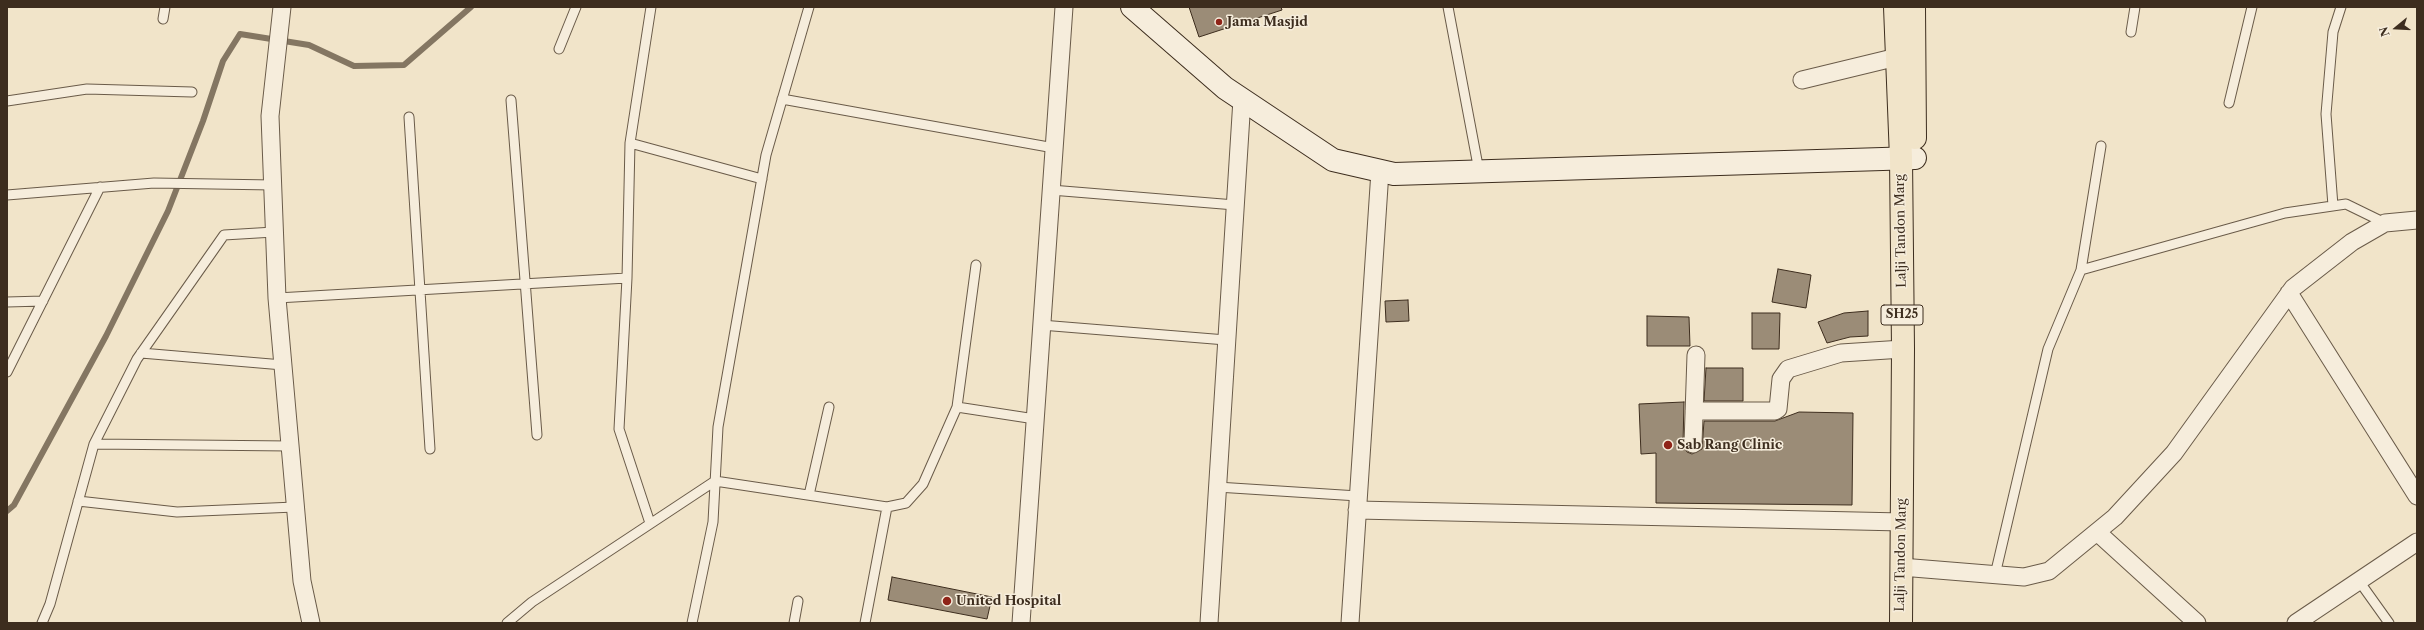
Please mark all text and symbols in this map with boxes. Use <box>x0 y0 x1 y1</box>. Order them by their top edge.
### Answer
north arrow <box>2376 8 2416 48</box>
place label: Jama Masjid <box>1227 14 1308 30</box>
marker: Jama Masjid <box>1214 17 1224 27</box>
text: N <box>2376 25 2393 38</box>
street label: Lalji Tandon Marg <box>1892 174 1910 288</box>
road number: SH25 <box>1881 305 1923 325</box>
place label: Sab Rang Clinic <box>1677 437 1782 453</box>
marker: Sab Rang Clinic <box>1662 439 1674 451</box>
street label: Lalji Tandon Marg <box>1892 498 1910 612</box>
place label: United Hospital <box>956 593 1061 609</box>
marker: United Hospital <box>941 595 953 607</box>

